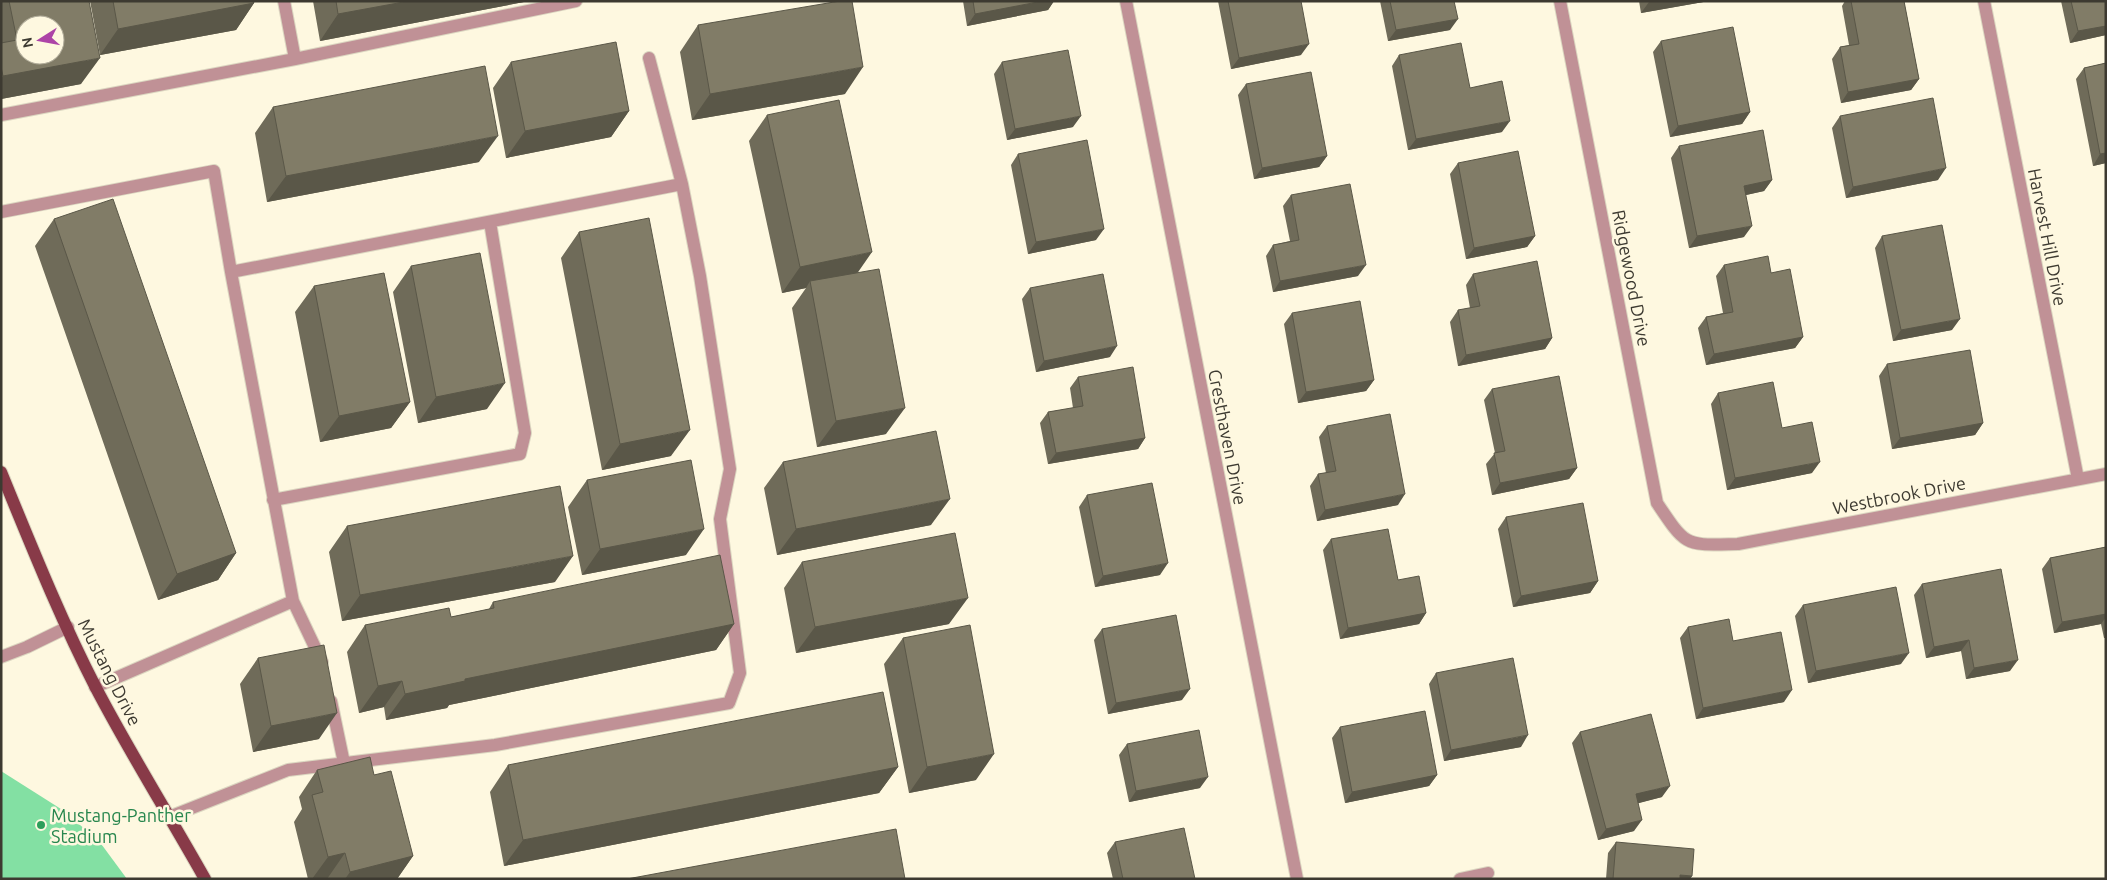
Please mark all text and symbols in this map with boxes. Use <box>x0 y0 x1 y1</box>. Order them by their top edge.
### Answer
north arrow <box>15 15 65 65</box>
text: N <box>18 36 36 49</box>
street label: Harvest Hill Drive <box>2025 167 2071 307</box>
street label: Ridgewood Drive <box>1609 208 1655 348</box>
street label: Cresthaven Drive <box>1205 367 1251 507</box>
street label: Westbrook Drive <box>1831 472 1967 518</box>
street label: Mustang Drive <box>74 615 146 729</box>
place label: Mustang-Panther Stadium <box>51 805 191 846</box>
marker: Mustang-Panther Stadium <box>35 819 47 831</box>

